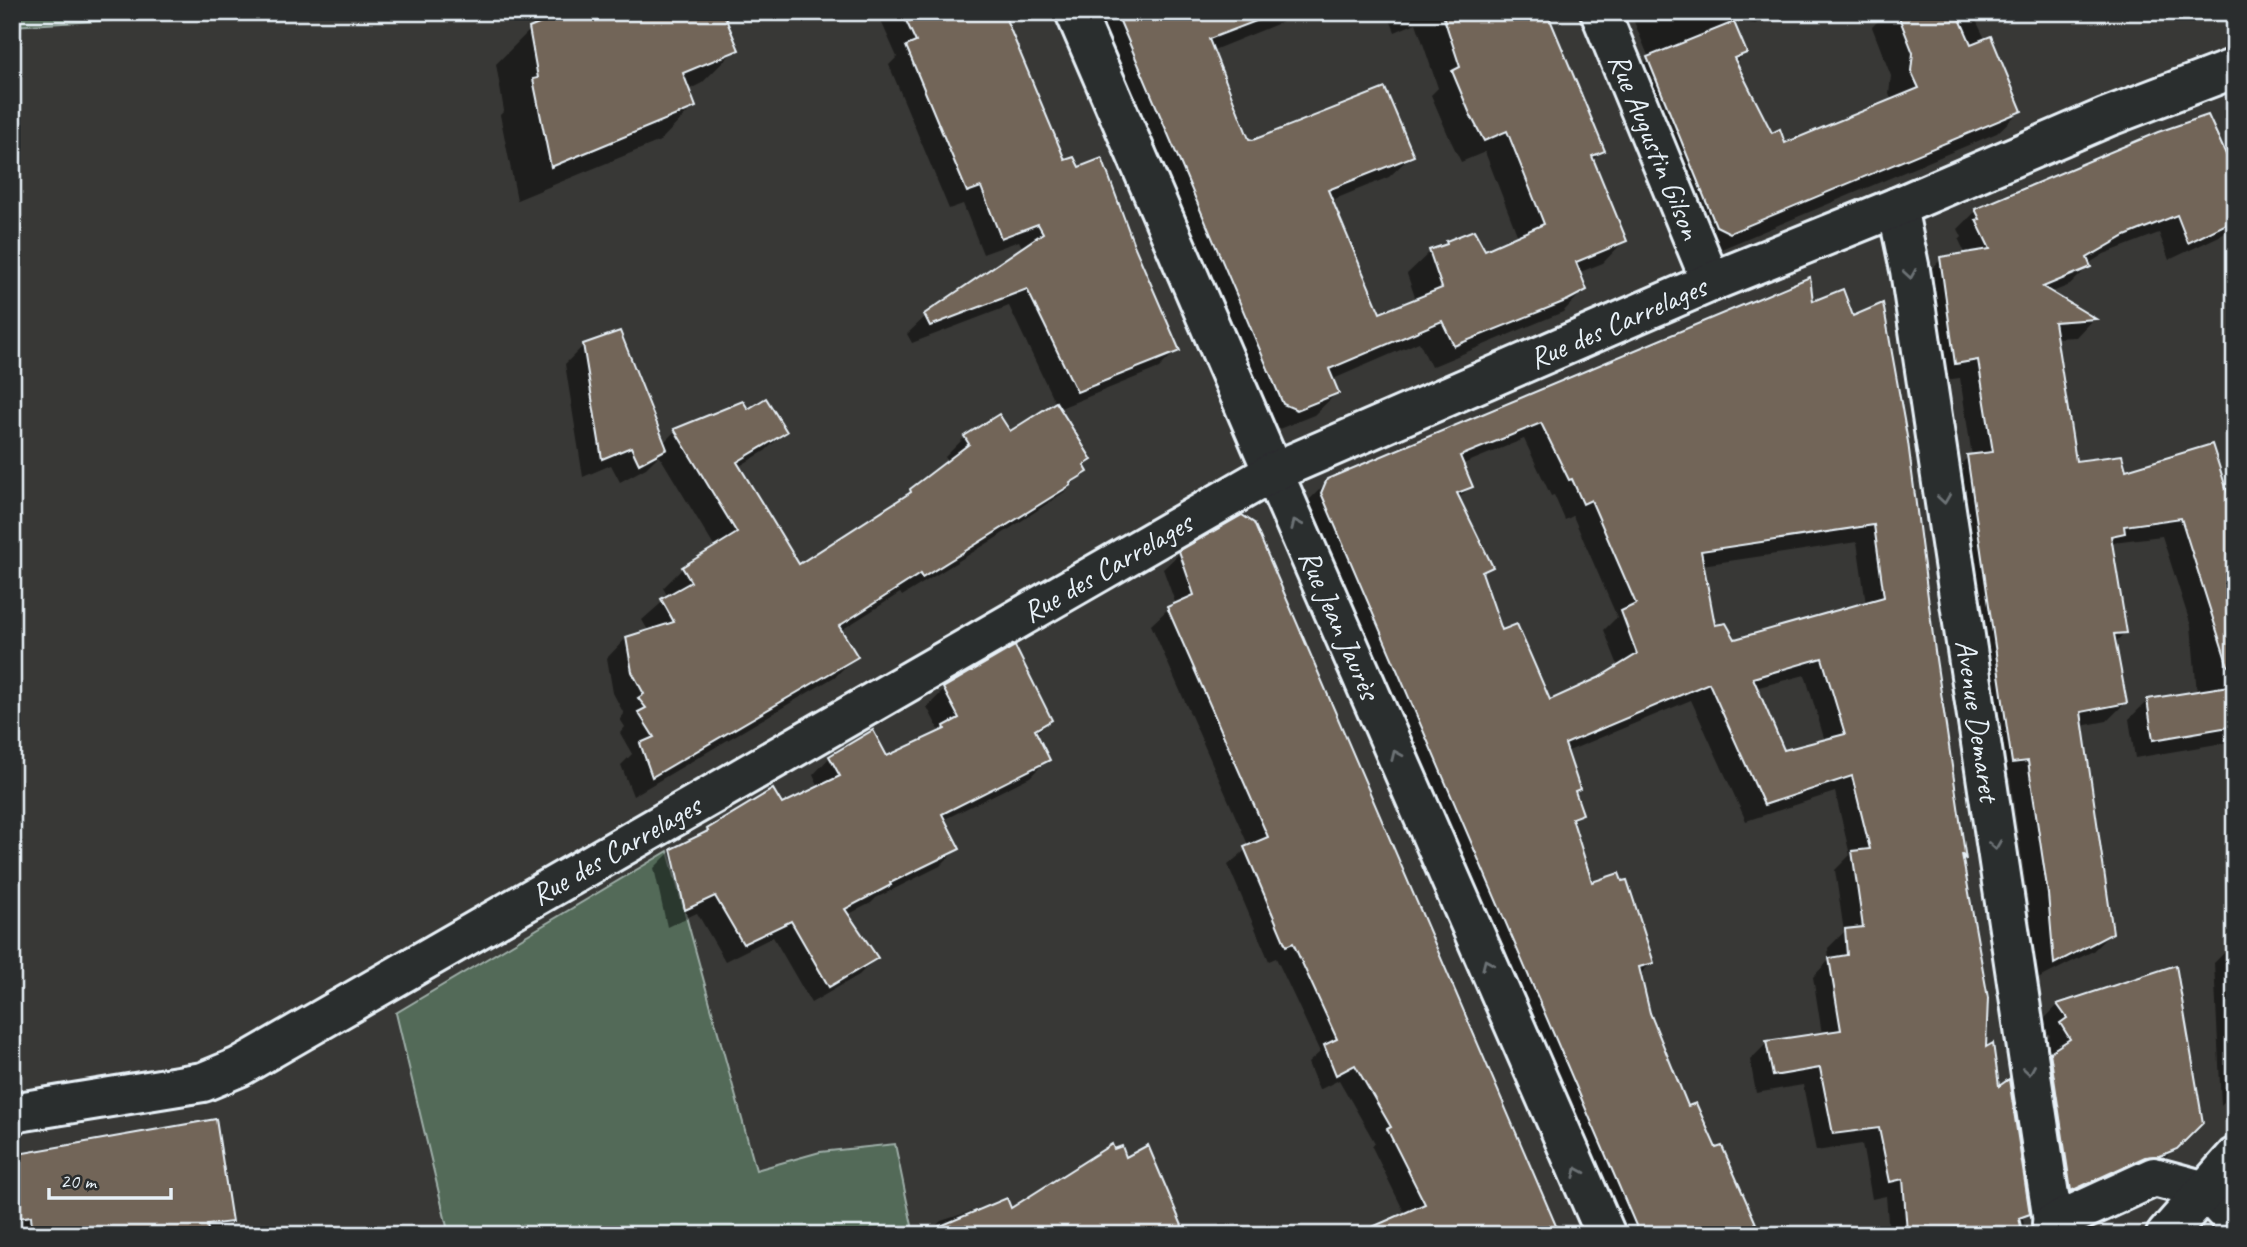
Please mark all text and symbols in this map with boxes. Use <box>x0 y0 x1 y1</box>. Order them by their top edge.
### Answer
street label: Rue Augustin Gilson <box>1600 48 1711 246</box>
street label: Rue des Carrelages <box>1523 266 1714 378</box>
one-way arrow <box>1902 268 1917 280</box>
one-way arrow <box>1936 493 1951 505</box>
street label: Rue des Carrelages <box>1016 502 1201 631</box>
one-way arrow <box>1290 519 1304 532</box>
street label: Rue Jean Jaurès <box>1290 544 1390 707</box>
street label: Avenue Demaret <box>1947 637 2009 807</box>
one-way arrow <box>1390 750 1404 763</box>
street label: Rue des Carrelages <box>524 785 709 914</box>
one-way arrow <box>1987 839 2002 851</box>
one-way arrow <box>1481 959 1495 971</box>
one-way arrow <box>2021 1064 2036 1076</box>
scale bar <box>49 1156 172 1200</box>
one-way arrow <box>1572 1167 1586 1180</box>
text: 20 m <box>60 1168 98 1194</box>

